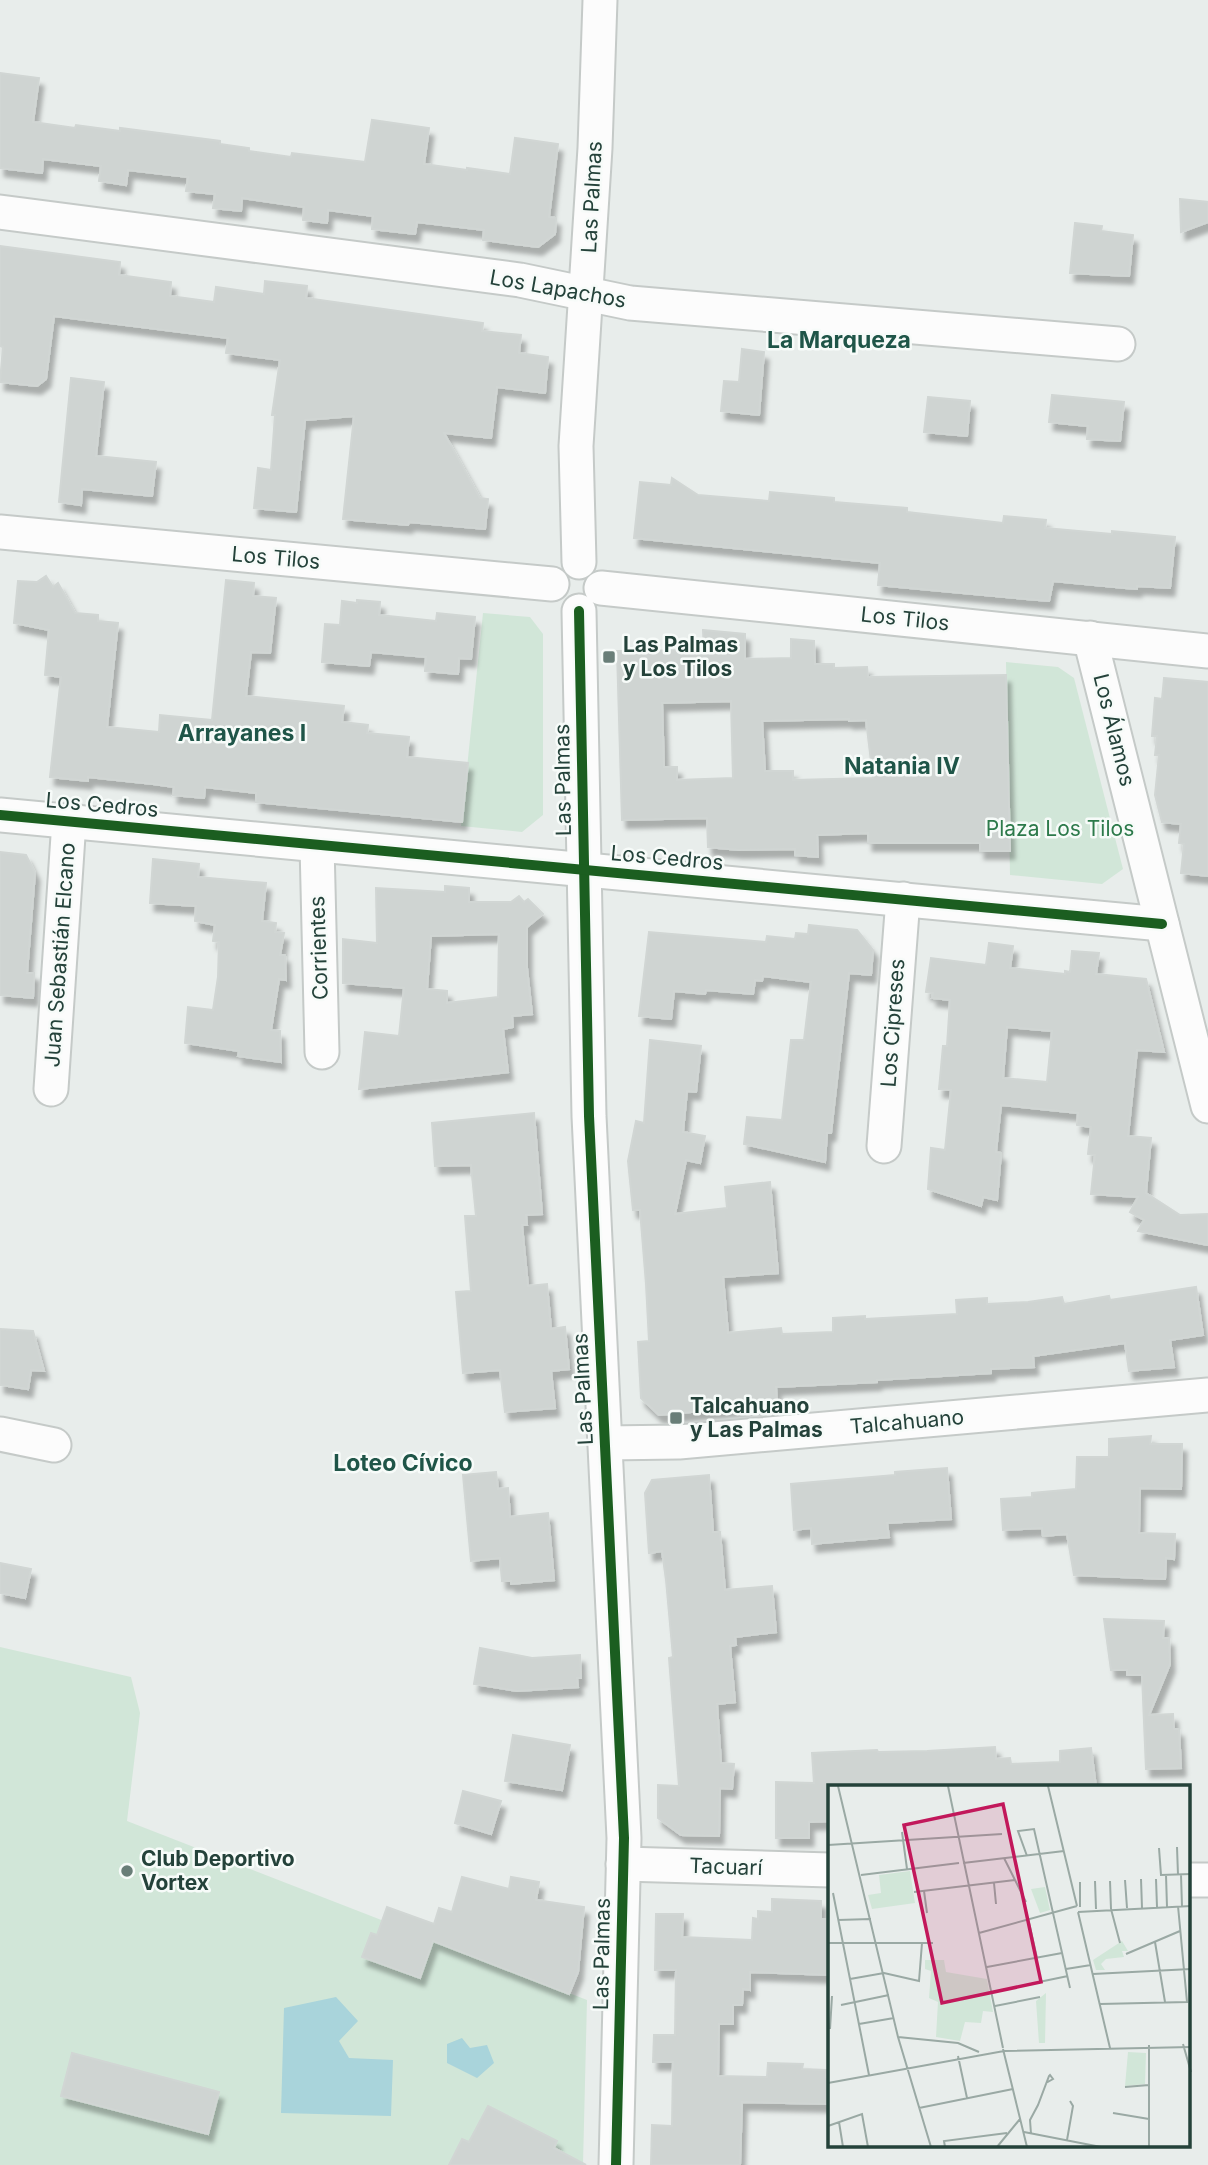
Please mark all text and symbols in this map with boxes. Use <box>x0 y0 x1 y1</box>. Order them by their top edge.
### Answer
street label: Las Palmas <box>576 140 607 254</box>
street label: Los Lapachos <box>488 264 628 313</box>
district label: La Marqueza <box>767 326 911 354</box>
street label: Los Tilos <box>231 541 321 574</box>
street label: Los Tilos <box>860 601 951 636</box>
place label: Las Palmas y Los Tilos <box>623 632 738 681</box>
marker: Las Palmas y Los Tilos <box>601 649 617 665</box>
street label: Los Álamos <box>1088 671 1141 789</box>
district label: Arrayanes I <box>178 719 306 747</box>
street label: Las Palmas <box>549 724 576 836</box>
district label: Natania IV <box>844 752 960 780</box>
street label: Los Cedros <box>45 787 159 822</box>
park label: Plaza Los Tilos <box>986 816 1134 841</box>
street label: Los Cedros <box>610 840 724 875</box>
street label: Juan Sebastián Elcano <box>39 842 80 1068</box>
street label: Corrientes <box>304 896 333 1000</box>
street label: Los Cipreses <box>876 958 909 1088</box>
street label: Las Palmas <box>567 1332 598 1446</box>
place label: Talcahuano y Las Palmas <box>690 1393 823 1442</box>
street label: Talcahuano <box>849 1404 965 1439</box>
marker: Talcahuano y Las Palmas <box>668 1410 684 1426</box>
district label: Loteo Cívico <box>333 1449 473 1477</box>
inset map <box>828 1785 1190 2148</box>
place label: Club Deportivo Vortex <box>141 1846 295 1895</box>
street label: Tacuarí <box>689 1853 764 1880</box>
marker: Club Deportivo Vortex <box>119 1863 135 1879</box>
street label: Las Palmas <box>588 1898 615 2010</box>

